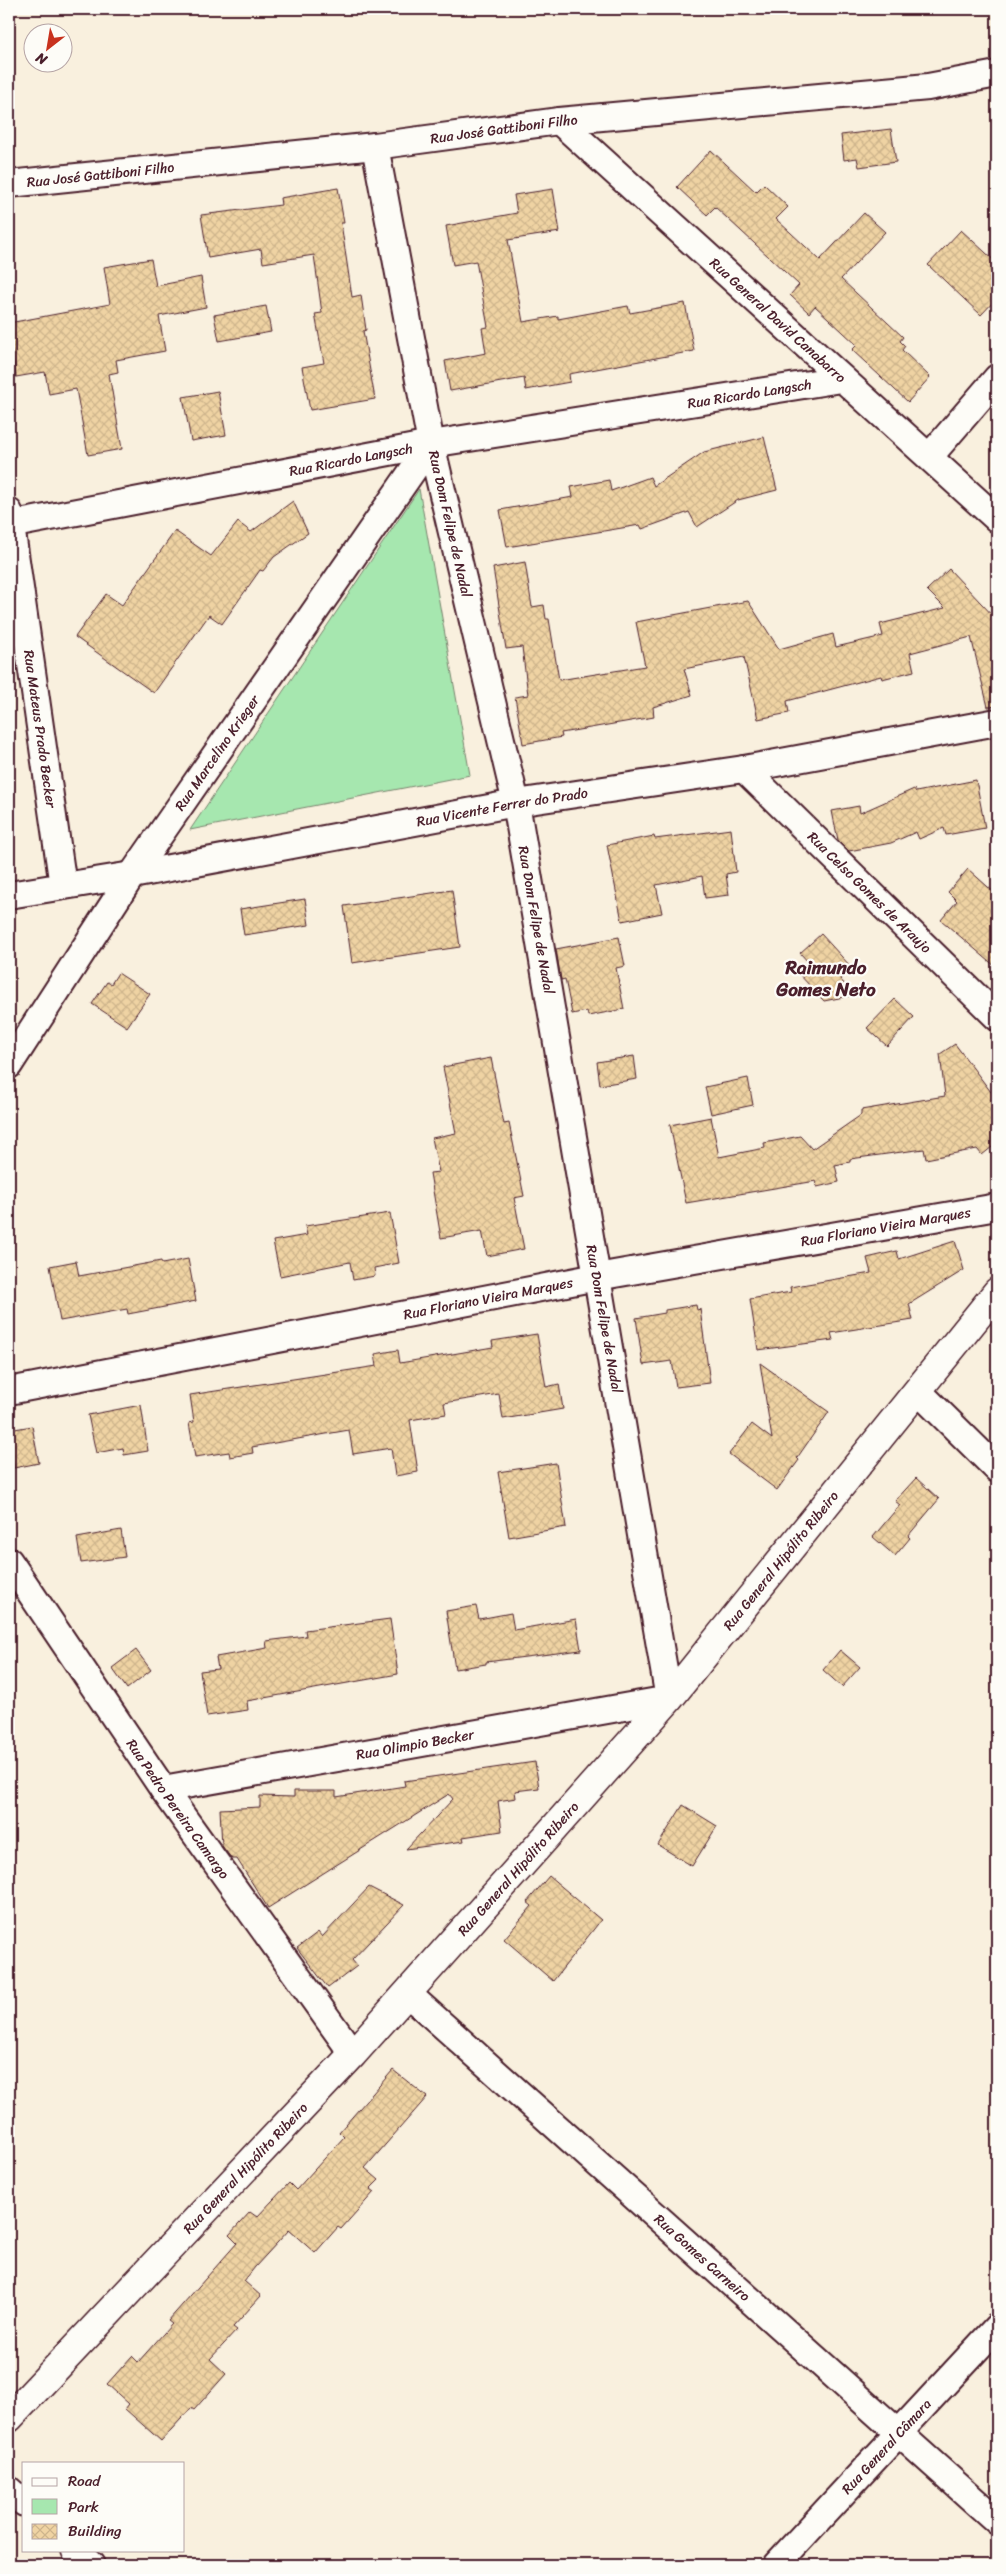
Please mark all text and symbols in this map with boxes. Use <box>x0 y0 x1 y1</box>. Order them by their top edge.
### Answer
north arrow <box>22 22 72 72</box>
text: N <box>31 45 53 72</box>
street label: Rua José Gattiboni Filho <box>429 107 579 151</box>
street label: Rua José Gattiboni Filho <box>26 154 176 195</box>
street label: Rua General David Canabarro <box>704 251 852 389</box>
street label: Rua Ricardo Langsch <box>686 371 813 416</box>
street label: Rua Ricardo Langsch <box>287 435 415 483</box>
street label: Rua Dom Felipe de Nadal <box>421 448 479 601</box>
street label: Rua Mateus Prado Becker <box>17 648 64 811</box>
street label: Rua Marcelino Krieger <box>168 689 267 816</box>
street label: Rua Vicente Ferrer do Prado <box>414 780 590 834</box>
street label: Rua Celso Gomes de Araujo <box>802 825 938 959</box>
street label: Rua Dom Felipe de Nadal <box>511 844 562 997</box>
district label: Raimundo Gomes Neto <box>775 951 876 1006</box>
street label: Rua Floriano Vieira Marques <box>799 1199 973 1254</box>
street label: Rua Dom Felipe de Nadal <box>579 1243 630 1396</box>
street label: Rua Floriano Vieira Marques <box>401 1269 575 1327</box>
street label: Rua General Hipólito Ribeiro <box>716 1485 845 1636</box>
street label: Rua Olimpio Becker <box>354 1721 477 1767</box>
street label: Rua Pedro Pereira Camargo <box>120 1733 236 1884</box>
street label: Rua General Hipólito Ribeiro <box>451 1795 585 1942</box>
street label: Rua General Hipólito Ribeiro <box>177 2096 314 2240</box>
street label: Rua Gomes Carneiro <box>648 2207 756 2308</box>
street label: Rua General Câmara <box>835 2392 937 2500</box>
legend <box>22 2462 185 2552</box>
text: Road <box>68 2468 101 2494</box>
text: Park <box>68 2494 99 2520</box>
text: Building <box>68 2518 122 2544</box>

